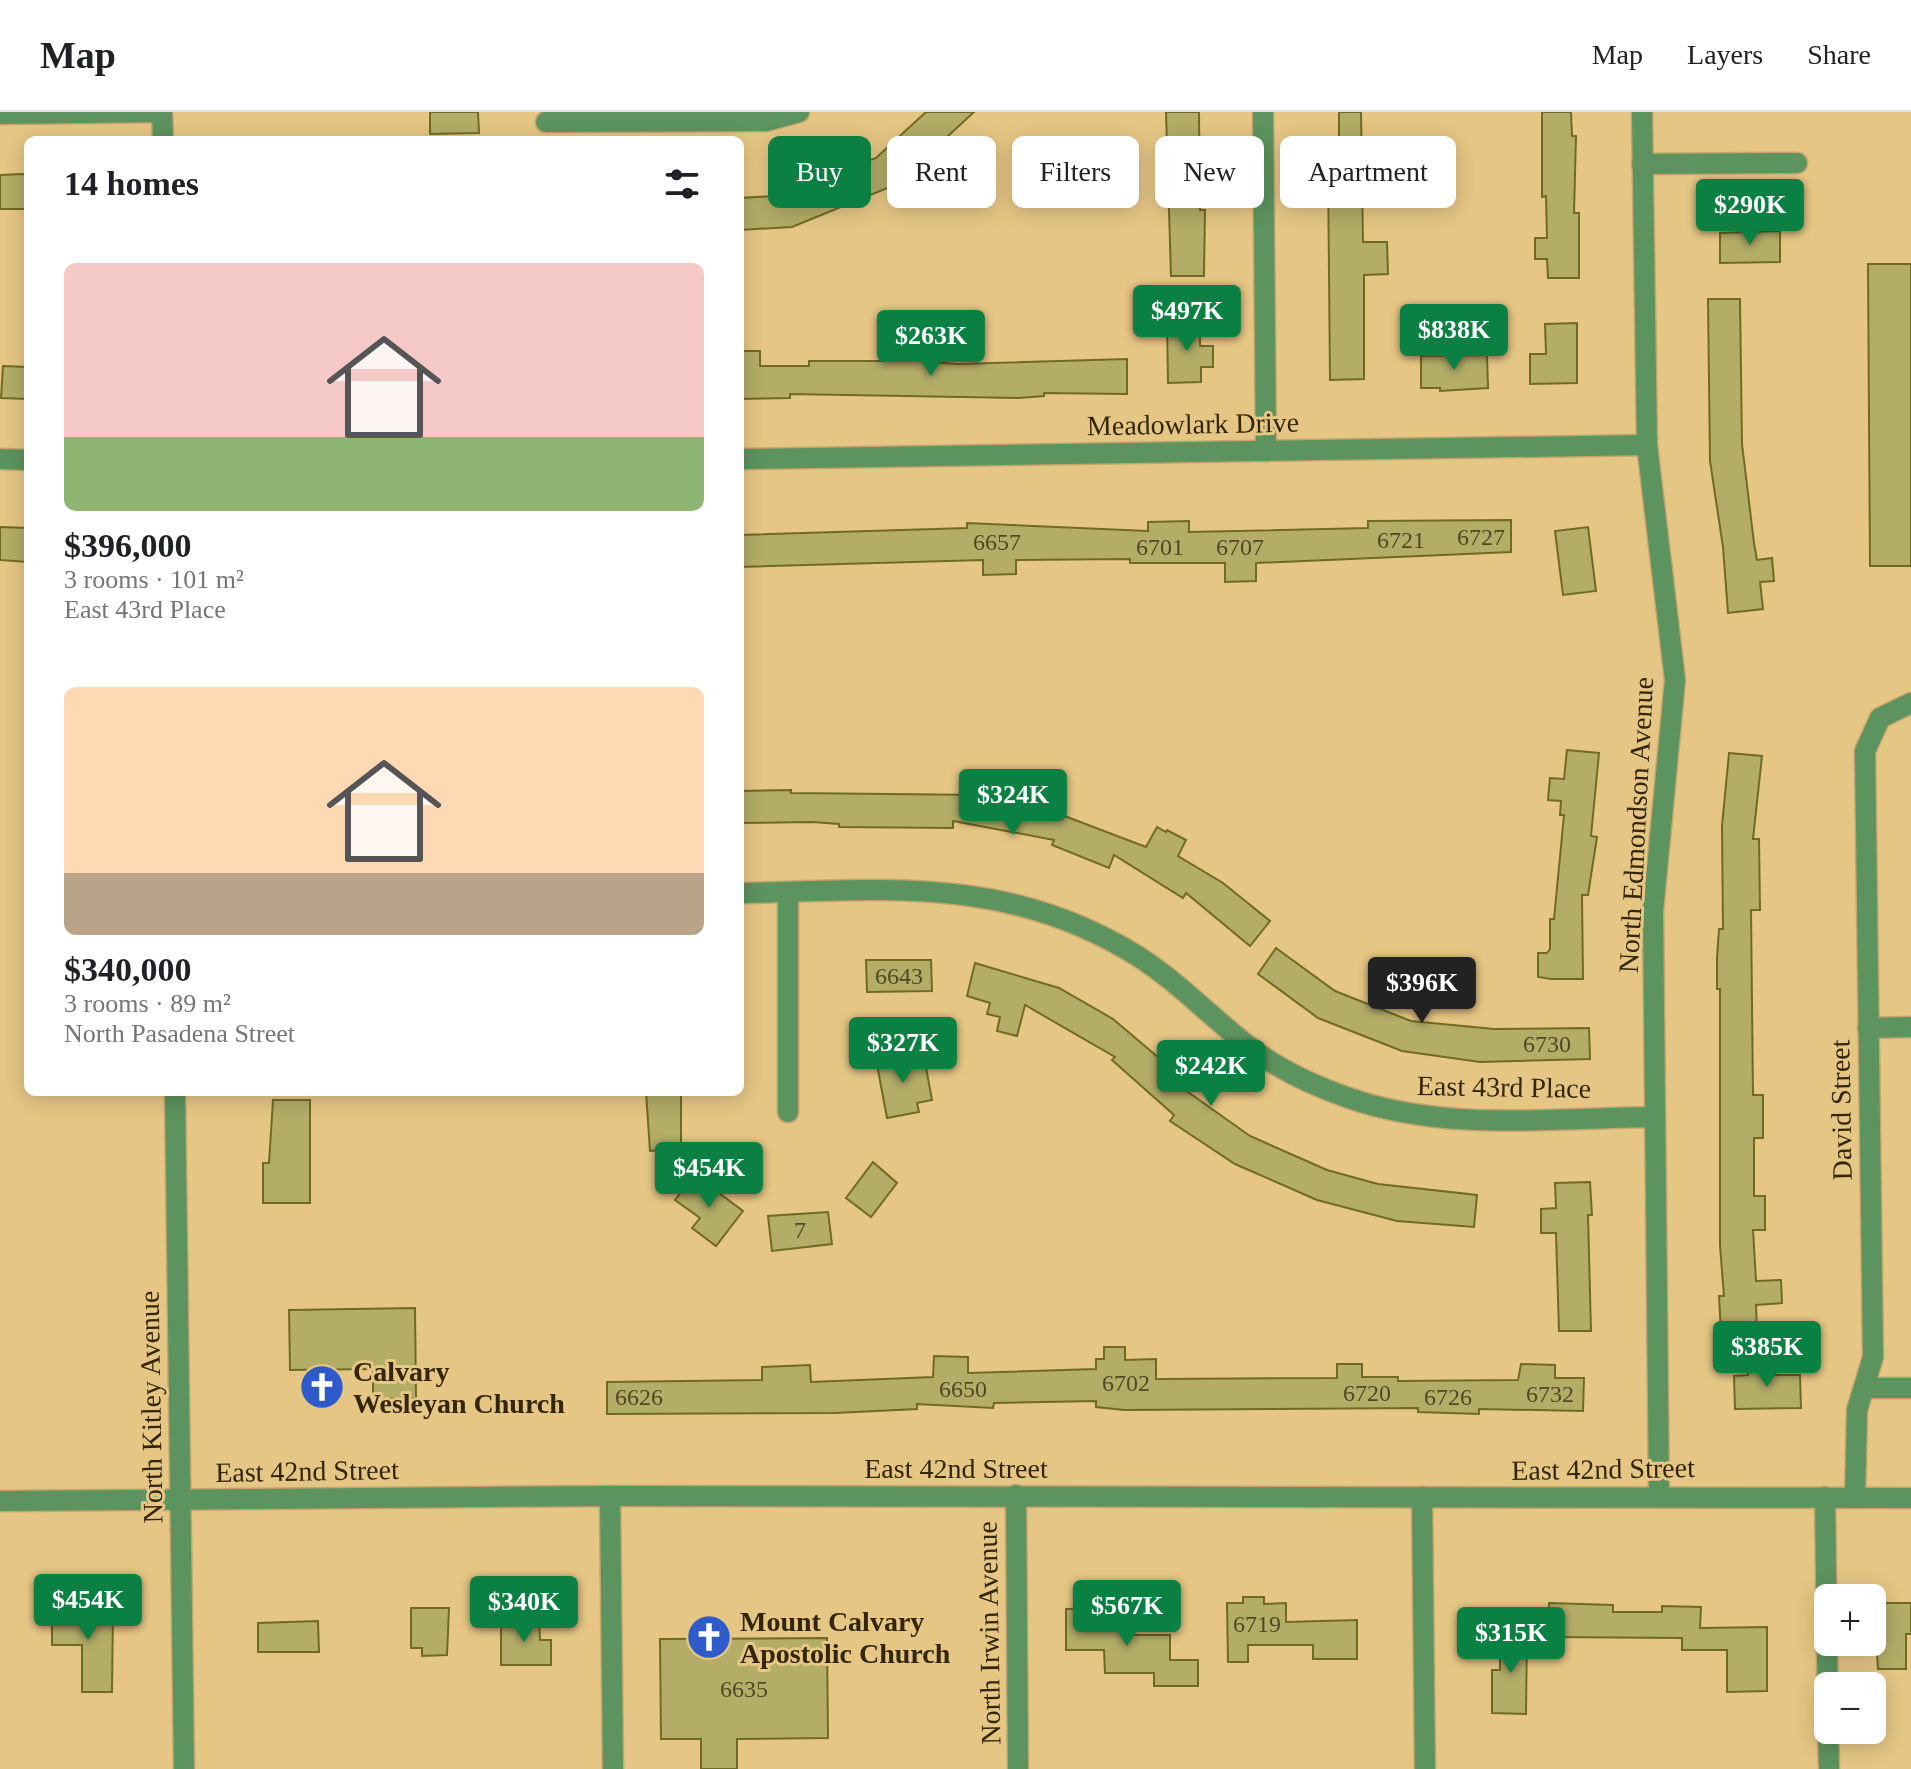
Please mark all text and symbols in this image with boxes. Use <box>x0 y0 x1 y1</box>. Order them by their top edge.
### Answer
text: Map <box>40 34 116 76</box>
text: Map <box>1592 39 1643 70</box>
text: Layers <box>1687 39 1763 70</box>
text: Share <box>1807 39 1871 70</box>
chip: Buy <box>768 136 871 208</box>
chip: Rent <box>887 136 996 208</box>
chip: Filters <box>1012 136 1139 208</box>
chip: New <box>1155 136 1264 208</box>
chip: Apartment <box>1280 136 1456 208</box>
icon: filters <box>660 162 704 206</box>
text: 14 homes <box>64 165 199 202</box>
pin: $290K <box>1694 179 1806 247</box>
text: $290K <box>1714 190 1786 219</box>
pin: $497K <box>1131 285 1243 353</box>
text: $497K <box>1151 296 1223 325</box>
pin: $838K <box>1398 304 1510 372</box>
pin: $263K <box>875 310 987 378</box>
icon: home <box>312 315 456 459</box>
text: $838K <box>1418 315 1490 344</box>
text: $263K <box>895 321 967 350</box>
street label: Meadowlark Drive <box>1087 407 1299 441</box>
house number: 6727 <box>1457 524 1505 550</box>
text: $396,000 <box>64 527 192 564</box>
house number: 6721 <box>1377 527 1425 553</box>
house number: 6657 <box>973 529 1021 555</box>
house number: 6701 <box>1136 534 1184 560</box>
house number: 6707 <box>1216 534 1264 560</box>
text: 3 rooms · 101 m² <box>64 565 244 594</box>
text: East 43rd Place <box>64 595 226 624</box>
street label: North Edmondson Avenue <box>1613 676 1659 974</box>
icon: home <box>312 739 456 883</box>
pin: $324K <box>957 769 1069 837</box>
text: $324K <box>977 780 1049 809</box>
text: $340,000 <box>64 951 192 988</box>
pin: $396K <box>1366 957 1478 1025</box>
house number: 6643 <box>875 963 923 989</box>
text: $396K <box>1386 968 1458 997</box>
text: 3 rooms · 89 m² <box>64 989 231 1018</box>
pin: $327K <box>847 1017 959 1085</box>
text: North Pasadena Street <box>64 1019 295 1048</box>
text: $327K <box>867 1028 939 1057</box>
house number: 6730 <box>1523 1031 1571 1057</box>
street label: David Street <box>1824 1039 1858 1181</box>
pin: $242K <box>1155 1040 1267 1108</box>
text: $242K <box>1175 1051 1247 1080</box>
street label: East 43rd Place <box>1417 1070 1591 1104</box>
pin: $454K <box>653 1142 765 1210</box>
text: $454K <box>673 1153 745 1182</box>
house number: 7 <box>794 1217 806 1243</box>
street label: North Kitley Avenue <box>133 1290 169 1524</box>
pin: $385K <box>1711 1321 1823 1389</box>
text: $385K <box>1731 1332 1803 1361</box>
place label: Calvary Wesleyan Church <box>353 1356 565 1419</box>
church icon: Calvary Wesleyan Church <box>298 1363 346 1411</box>
house number: 6702 <box>1102 1370 1150 1396</box>
house number: 6650 <box>939 1376 987 1402</box>
house number: 6720 <box>1343 1380 1391 1406</box>
house number: 6732 <box>1526 1381 1574 1407</box>
house number: 6626 <box>615 1384 663 1410</box>
house number: 6726 <box>1424 1384 1472 1410</box>
street label: East 42nd Street <box>1511 1452 1695 1486</box>
street label: East 42nd Street <box>864 1453 1048 1484</box>
street label: East 42nd Street <box>215 1454 399 1488</box>
street label: North Irwin Avenue <box>972 1521 1006 1745</box>
pin: $454K <box>32 1574 144 1642</box>
pin: $340K <box>468 1576 580 1644</box>
pin: $567K <box>1071 1580 1183 1648</box>
map controls <box>1814 1584 1886 1744</box>
button: + <box>1814 1584 1886 1656</box>
text: $454K <box>52 1585 124 1614</box>
text: $340K <box>488 1587 560 1616</box>
text: $567K <box>1091 1591 1163 1620</box>
place label: Mount Calvary Apostolic Church <box>740 1606 951 1669</box>
pin: $315K <box>1455 1607 1567 1675</box>
house number: 6719 <box>1233 1611 1281 1637</box>
church icon: Mount Calvary Apostolic Church <box>685 1613 733 1661</box>
text: $315K <box>1475 1618 1547 1647</box>
button: − <box>1814 1672 1886 1744</box>
house number: 6635 <box>720 1676 768 1702</box>

